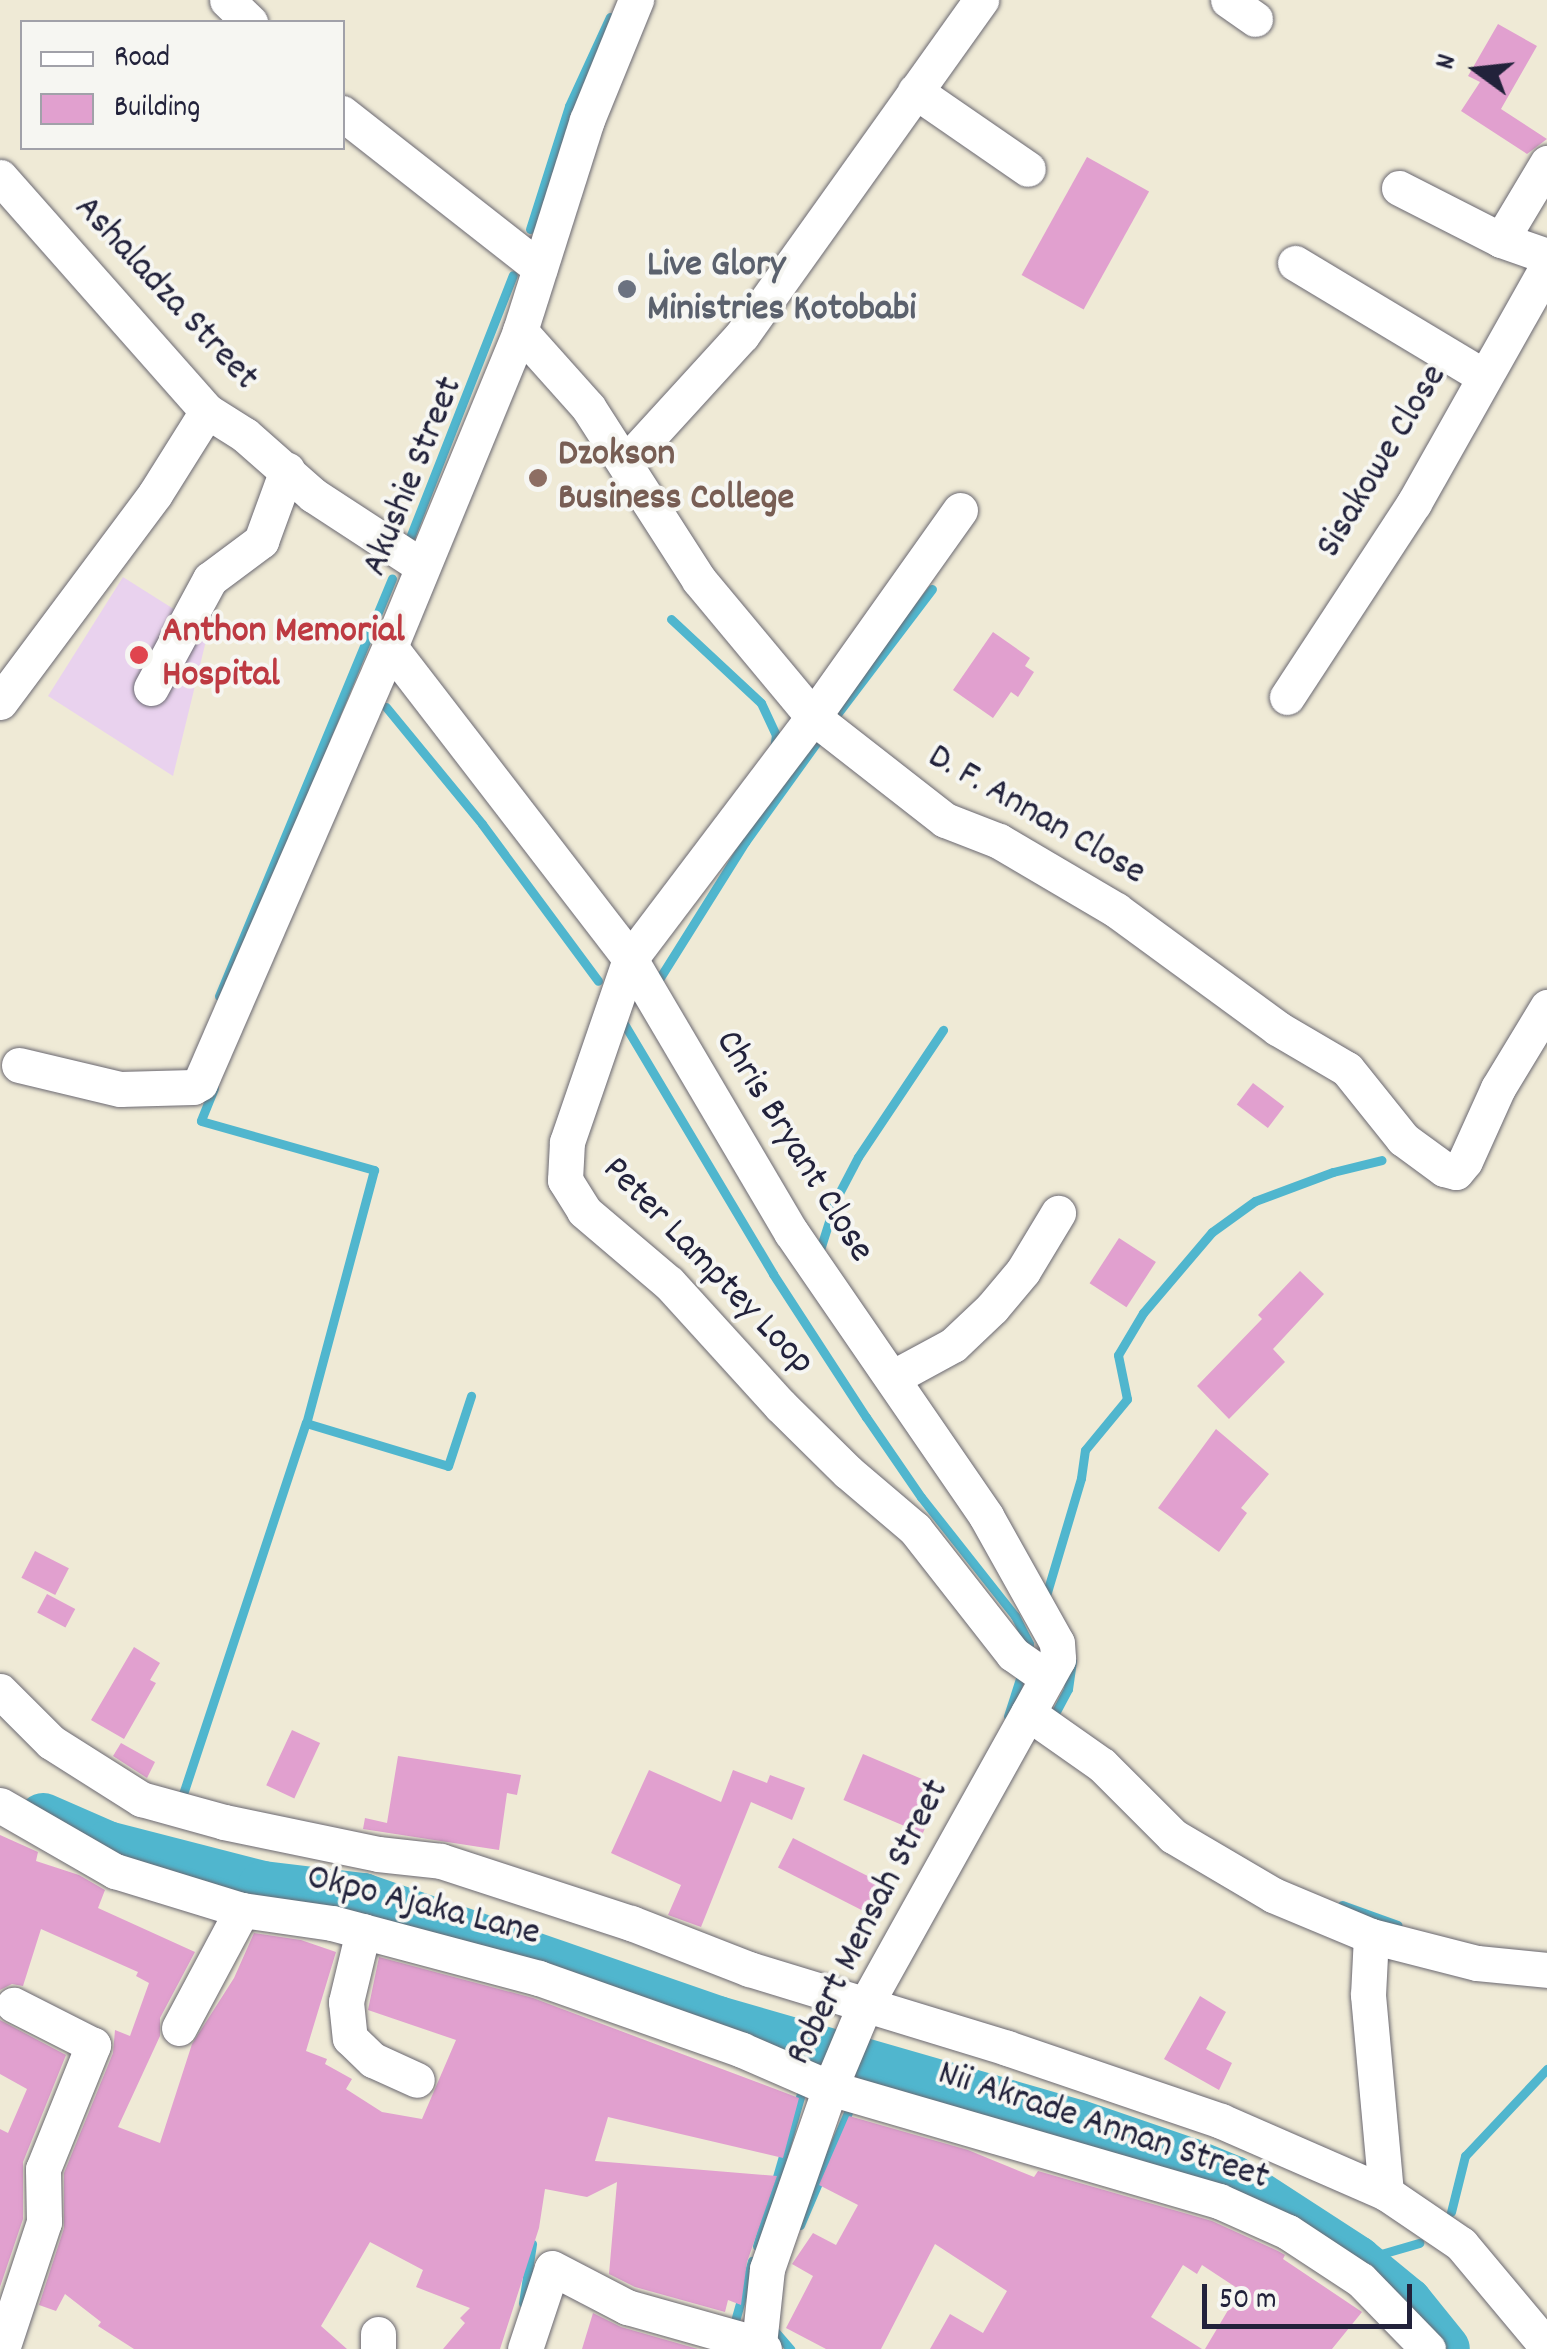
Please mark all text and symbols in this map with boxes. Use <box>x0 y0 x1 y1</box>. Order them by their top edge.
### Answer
legend <box>20 20 345 150</box>
north arrow <box>1427 20 1527 120</box>
text: Road <box>114 38 170 81</box>
text: N <box>1427 50 1469 74</box>
text: Building <box>114 88 200 131</box>
street label: Ashaladza Street <box>63 187 267 401</box>
place label: Live Glory Ministries Kotobabi <box>647 244 916 333</box>
marker: Live Glory Ministries Kotobabi <box>616 278 638 300</box>
street label: Sisakowe Close <box>1307 357 1459 567</box>
street label: Akushie Street <box>353 371 475 583</box>
place label: Dzokson Business College <box>558 433 794 522</box>
marker: Dzokson Business College <box>527 467 549 489</box>
place label: Anthon Memorial Hospital <box>162 610 405 699</box>
marker: Anthon Memorial Hospital <box>126 642 152 668</box>
street label: D. F. Annan Close <box>919 735 1153 897</box>
street label: Chris Bryant Close <box>703 1023 883 1271</box>
street label: Peter Lamptey Loop <box>591 1148 823 1386</box>
street label: Robert Mensah Street <box>777 1773 961 2073</box>
street label: Okpo Ajaka Lane <box>302 1856 544 1958</box>
street label: Nii Akrade Annan Street <box>932 2052 1274 2202</box>
scale bar <box>1207 2264 1417 2326</box>
text: 50 m <box>1219 2280 1277 2323</box>

